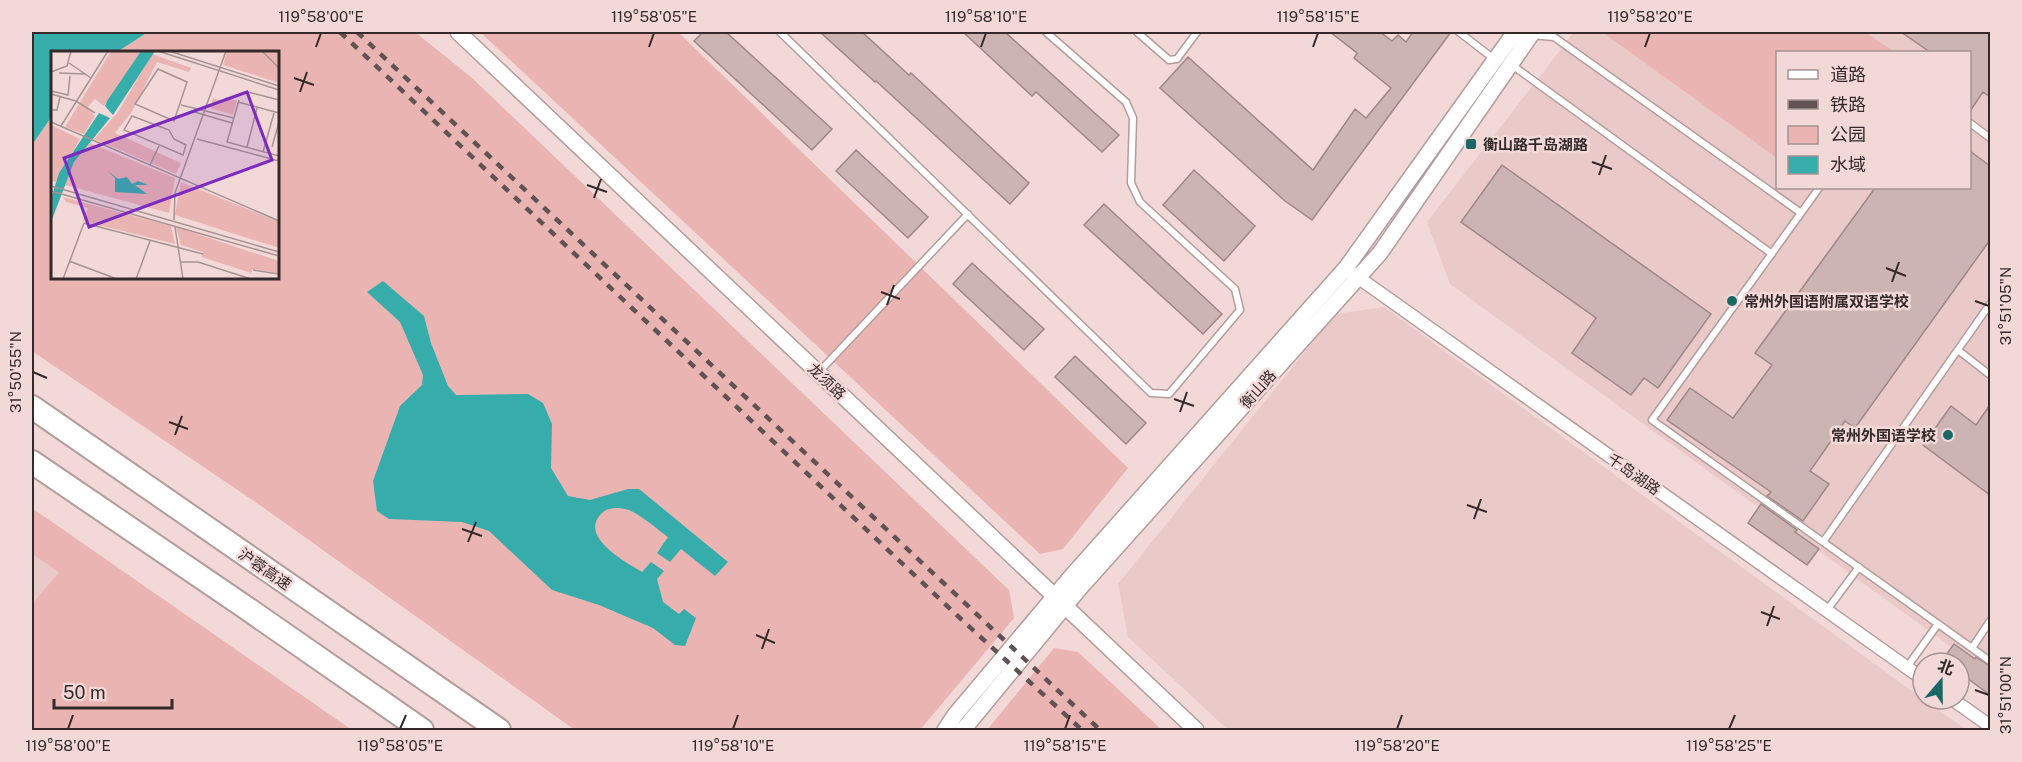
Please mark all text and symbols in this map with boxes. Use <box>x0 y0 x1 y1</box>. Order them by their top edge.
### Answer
text: 119°58'00"E <box>278 8 364 25</box>
text: 119°58'05"E <box>611 8 697 25</box>
text: 119°58'10"E <box>945 8 1027 25</box>
text: 119°58'15"E <box>1277 8 1359 25</box>
text: 119°58'20"E <box>1607 8 1693 25</box>
inset map <box>51 51 279 279</box>
legend <box>1776 51 1971 189</box>
text: 道路 <box>1830 64 1866 85</box>
text: 铁路 <box>1830 94 1866 115</box>
text: 公园 <box>1830 124 1866 145</box>
place label: 衡山路千岛湖路 <box>1483 136 1588 153</box>
marker: 衡山路千岛湖路 <box>1464 137 1478 151</box>
text: 水域 <box>1830 154 1866 175</box>
text: 31°51'05"N <box>1997 267 2014 345</box>
place label: 常州外国语附属双语学校 <box>1744 293 1909 310</box>
marker: 常州外国语附属双语学校 <box>1725 294 1739 308</box>
text: 31°50'55"N <box>7 331 24 413</box>
street label: 龙须路 <box>805 359 849 403</box>
street label: 衡山路 <box>1237 367 1279 411</box>
place label: 常州外国语学校 <box>1831 427 1936 444</box>
marker: 常州外国语学校 <box>1941 428 1955 442</box>
street label: 千岛湖路 <box>1605 450 1663 498</box>
street label: 沪蓉高速 <box>236 545 294 593</box>
north arrow <box>1911 651 1971 711</box>
text: 北 <box>1935 656 1957 679</box>
text: 31°51'00"N <box>1997 656 2014 734</box>
scale bar <box>54 672 172 710</box>
text: 50 m <box>63 682 106 703</box>
text: 119°58'00"E <box>25 737 111 754</box>
text: 119°58'05"E <box>357 737 443 754</box>
text: 119°58'10"E <box>692 737 774 754</box>
text: 119°58'15"E <box>1024 737 1106 754</box>
text: 119°58'20"E <box>1354 737 1440 754</box>
text: 119°58'25"E <box>1686 737 1772 754</box>

